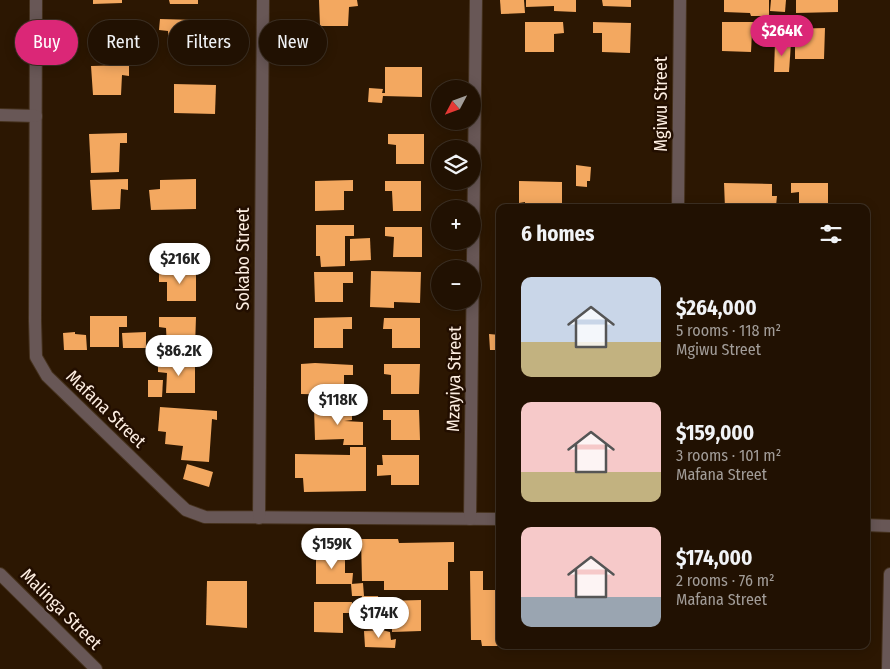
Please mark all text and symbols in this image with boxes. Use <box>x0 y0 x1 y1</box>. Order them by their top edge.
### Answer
pin: $264K <box>747 15 817 57</box>
chip: Buy <box>15 20 78 65</box>
chip: Rent <box>88 20 158 65</box>
chip: Filters <box>168 20 249 65</box>
chip: New <box>259 20 327 65</box>
text: $264K <box>761 21 803 40</box>
street label: Mgiwu Street <box>650 56 672 152</box>
north arrow <box>431 80 481 130</box>
map controls <box>431 80 481 310</box>
button: layers <box>431 140 481 190</box>
button: + <box>431 200 481 250</box>
street label: Sokabo Street <box>232 207 254 310</box>
icon: filters <box>817 220 845 248</box>
text: 6 homes <box>521 221 594 247</box>
pin: $216K <box>145 242 215 285</box>
text: $216K <box>160 249 200 268</box>
button: − <box>431 260 481 310</box>
text: $264,000 <box>676 295 757 321</box>
icon: home <box>561 297 621 357</box>
text: 5 rooms · 118 m² <box>676 321 781 340</box>
street label: Mzayiya Street <box>442 326 466 432</box>
pin: $86.2K <box>138 334 220 377</box>
text: Mgiwu Street <box>676 340 761 359</box>
text: $86.2K <box>156 341 202 360</box>
street label: Mafana Street <box>62 366 151 453</box>
pin: $118K <box>303 384 373 426</box>
text: $118K <box>319 390 357 409</box>
text: $159,000 <box>676 420 754 446</box>
icon: home <box>561 422 621 482</box>
text: 3 rooms · 101 m² <box>676 446 781 465</box>
text: Mafana Street <box>676 465 767 484</box>
pin: $159K <box>297 528 367 570</box>
text: $159K <box>312 534 352 553</box>
text: $174,000 <box>676 545 753 571</box>
icon: home <box>561 547 621 607</box>
street label: Malinga Street <box>16 564 106 654</box>
text: 2 rooms · 76 m² <box>676 571 775 590</box>
text: Mafana Street <box>676 590 767 609</box>
pin: $174K <box>344 596 414 639</box>
text: $174K <box>360 603 398 622</box>

